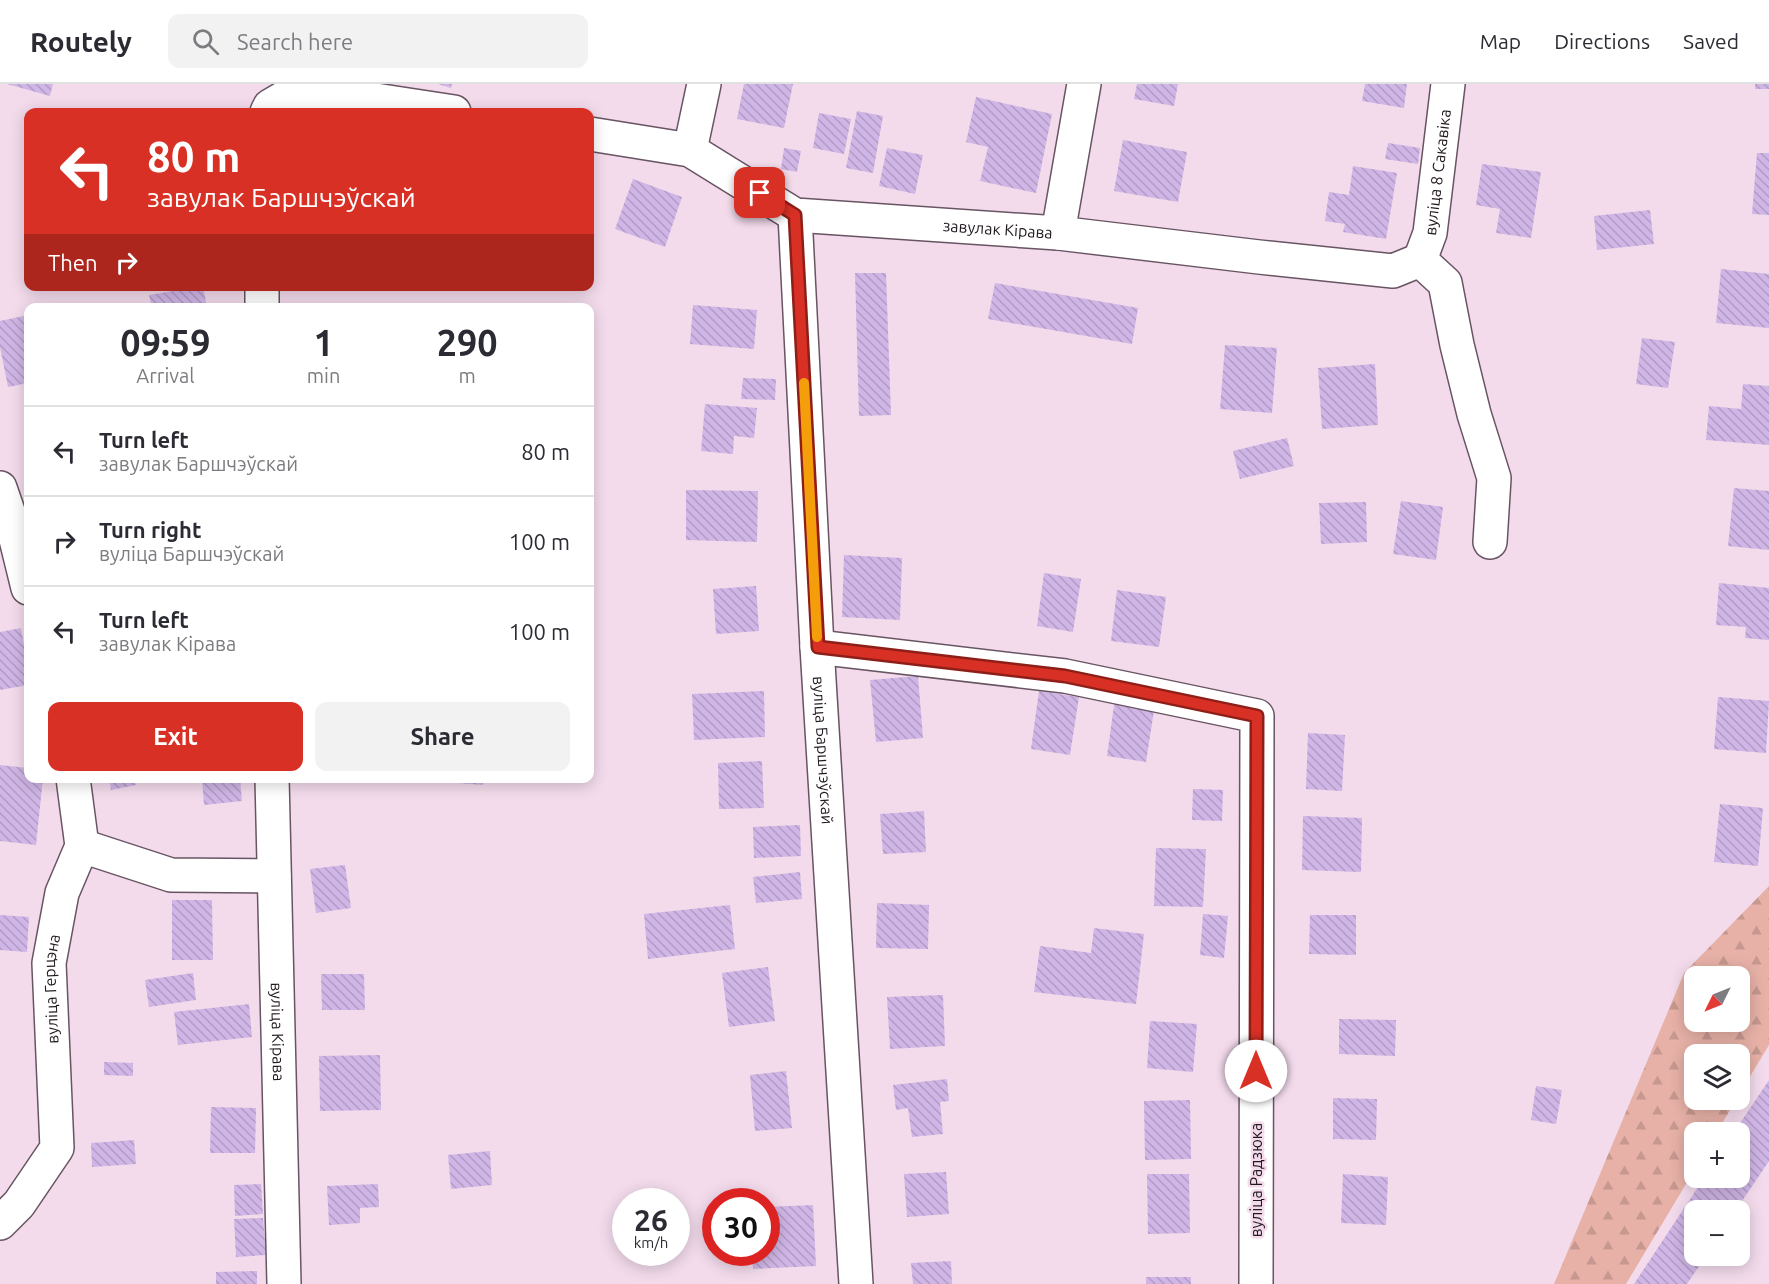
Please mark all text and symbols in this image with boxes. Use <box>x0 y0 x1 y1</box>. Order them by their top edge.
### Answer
search box <box>168 14 588 68</box>
icon: search <box>189 25 222 58</box>
text: Routely <box>30 26 132 57</box>
text: Search here <box>237 29 353 54</box>
text: Map <box>1480 29 1521 53</box>
text: Directions <box>1554 29 1650 53</box>
text: Saved <box>1683 29 1739 53</box>
street label: вуліца 8 Сакавіка <box>1421 108 1454 236</box>
icon: left <box>48 132 126 210</box>
text: 80 m <box>147 133 241 180</box>
pin <box>734 167 785 218</box>
icon: arrive <box>743 176 776 209</box>
text: завулак Баршчэўскай <box>147 182 416 212</box>
street label: завулак Кірава <box>942 216 1053 242</box>
icon: right <box>110 246 143 279</box>
text: Then <box>48 250 98 275</box>
text: 09:59 <box>120 322 210 363</box>
text: 1 <box>313 322 334 363</box>
text: 290 <box>437 322 498 363</box>
text: Arrival <box>136 364 195 387</box>
text: min <box>307 364 340 387</box>
text: m <box>459 364 476 387</box>
text: Turn left <box>99 427 189 452</box>
icon: left <box>48 435 81 468</box>
text: 80 m <box>521 439 570 464</box>
text: завулак Баршчэўскай <box>99 452 298 475</box>
text: Turn right <box>99 517 201 542</box>
icon: right <box>48 525 81 558</box>
text: 100 m <box>509 529 570 554</box>
text: вуліца Баршчэўскай <box>99 542 284 565</box>
text: Turn left <box>99 607 189 632</box>
icon: left <box>48 615 81 648</box>
text: 100 m <box>509 619 570 644</box>
text: завулак Кірава <box>99 632 236 655</box>
street label: вуліца Баршчэўскай <box>810 676 837 825</box>
button: Exit <box>48 702 303 771</box>
button: Share <box>315 702 570 771</box>
street label: вуліца Герцэна <box>40 933 63 1044</box>
north arrow <box>1684 966 1750 1032</box>
map controls <box>1684 966 1750 1266</box>
street label: вуліца Кірава <box>268 982 288 1082</box>
position arrow <box>1224 1039 1288 1103</box>
button: layers <box>1684 1044 1750 1110</box>
button: + <box>1684 1122 1750 1188</box>
street label: вуліца Радзюка <box>1247 1123 1265 1237</box>
speed limit sign: 30 <box>702 1188 780 1266</box>
button: − <box>1684 1200 1750 1266</box>
text: 26 <box>634 1203 668 1237</box>
text: km/h <box>634 1234 668 1251</box>

